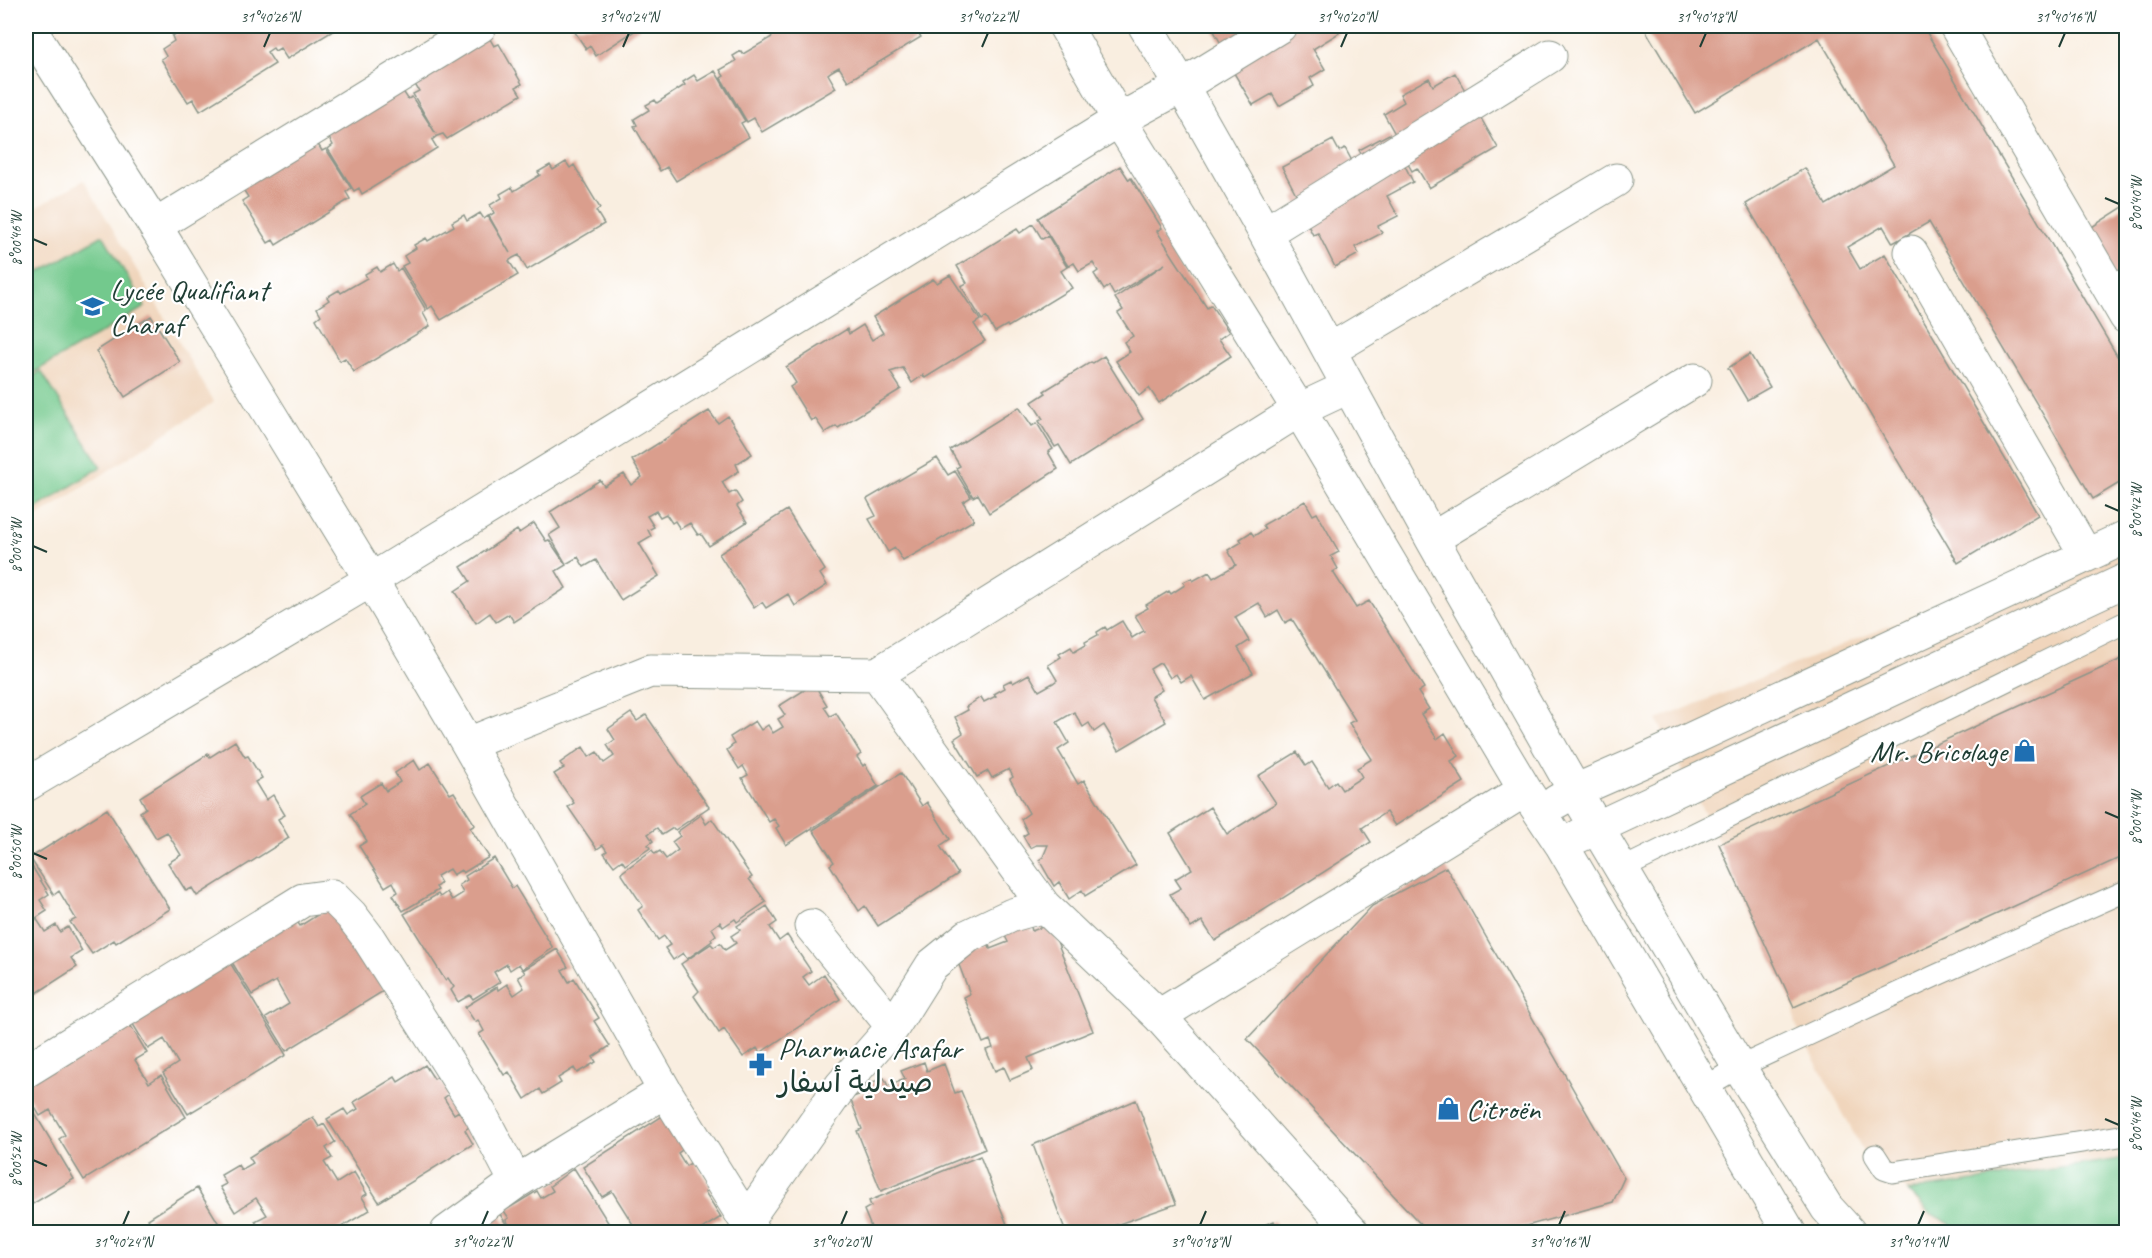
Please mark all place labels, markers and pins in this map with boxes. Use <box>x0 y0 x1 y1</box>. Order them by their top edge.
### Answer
place label: Lycée Qualifiant Charaf <box>110 271 272 343</box>
school or university icon: Lycée Qualifiant Charaf <box>79 294 105 320</box>
place label: Mr. Bricolage <box>1870 732 2009 770</box>
shop icon: Mr. Bricolage <box>2012 738 2038 764</box>
place label: Pharmacie Asafar صيدلية أسفار <box>775 1029 964 1101</box>
pharmacy icon: Pharmacie Asafar صيدلية أسفار <box>747 1052 773 1078</box>
place label: Citroën <box>1466 1090 1542 1128</box>
shop icon: Citroën <box>1435 1096 1461 1122</box>

